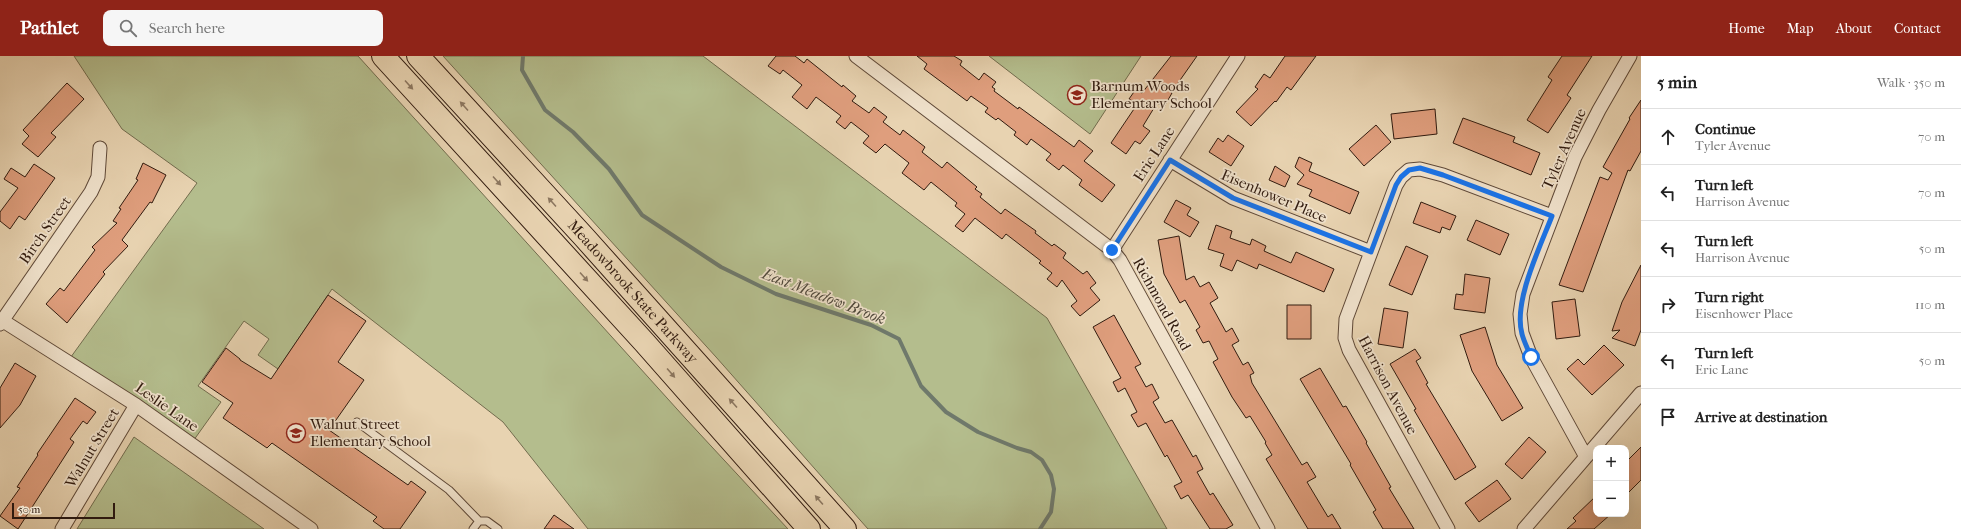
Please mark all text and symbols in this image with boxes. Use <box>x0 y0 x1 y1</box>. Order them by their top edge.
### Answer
search box <box>103 10 383 46</box>
text: Pathlet <box>20 17 79 39</box>
icon: search <box>117 17 139 39</box>
text: Search here <box>149 19 225 37</box>
text: Home <box>1728 20 1765 37</box>
text: Map <box>1787 20 1814 37</box>
text: About <box>1836 20 1872 37</box>
text: Contact <box>1894 20 1941 37</box>
text: 5 min <box>1657 72 1697 92</box>
text: Walk · 350 m <box>1877 75 1945 90</box>
place label: Barnum Woods Elementary School <box>1091 77 1212 112</box>
one-way arrow <box>404 80 414 90</box>
school or university icon: Barnum Woods Elementary School <box>1066 84 1088 106</box>
one-way arrow <box>459 101 469 111</box>
street label: Tyler Avenue <box>1538 105 1590 192</box>
text: Continue <box>1695 120 1755 138</box>
street label: Eric Lane <box>1130 123 1179 185</box>
icon: ahead <box>1657 126 1679 148</box>
text: 70 m <box>1918 129 1945 144</box>
text: Tyler Avenue <box>1695 138 1771 153</box>
street label: Eisenhower Place <box>1218 166 1330 227</box>
one-way arrow <box>492 176 501 186</box>
text: Turn left <box>1695 176 1753 194</box>
icon: left <box>1657 182 1679 204</box>
text: 70 m <box>1918 185 1945 200</box>
street label: Birch Street <box>15 192 75 267</box>
text: Harrison Avenue <box>1695 194 1790 209</box>
one-way arrow <box>547 197 557 207</box>
street label: Meadowbrook State Parkway <box>564 216 702 368</box>
text: Turn left <box>1695 232 1753 250</box>
icon: left <box>1657 238 1679 260</box>
route end <box>1103 241 1121 259</box>
text: 50 m <box>1919 241 1945 256</box>
text: Harrison Avenue <box>1695 250 1790 265</box>
street label: Richmond Road <box>1129 254 1195 354</box>
water label: East Meadow Brook <box>759 263 888 328</box>
one-way arrow <box>579 272 589 282</box>
text: Turn right <box>1695 288 1764 306</box>
icon: right <box>1657 294 1679 316</box>
text: 110 m <box>1915 297 1945 312</box>
text: Eisenhower Place <box>1695 306 1793 321</box>
street label: Harrison Avenue <box>1354 332 1422 438</box>
text: Turn left <box>1695 344 1753 362</box>
route start <box>1522 348 1540 366</box>
icon: left <box>1657 350 1679 372</box>
text: 50 m <box>1919 353 1945 368</box>
text: Eric Lane <box>1695 362 1749 377</box>
one-way arrow <box>667 368 676 379</box>
street label: Leslie Lane <box>132 379 203 436</box>
one-way arrow <box>728 397 737 408</box>
street label: Walnut Street <box>61 404 123 492</box>
icon: arrive <box>1657 406 1679 428</box>
text: Arrive at destination <box>1695 408 1827 426</box>
place label: Walnut Street Elementary School <box>309 415 431 450</box>
school or university icon: Walnut Street Elementary School <box>285 422 307 444</box>
map controls <box>1593 445 1629 517</box>
button: + <box>1593 445 1629 481</box>
button: − <box>1593 481 1629 517</box>
one-way arrow <box>815 495 824 504</box>
scale bar <box>12 501 115 520</box>
text: 50 m <box>18 503 40 516</box>

